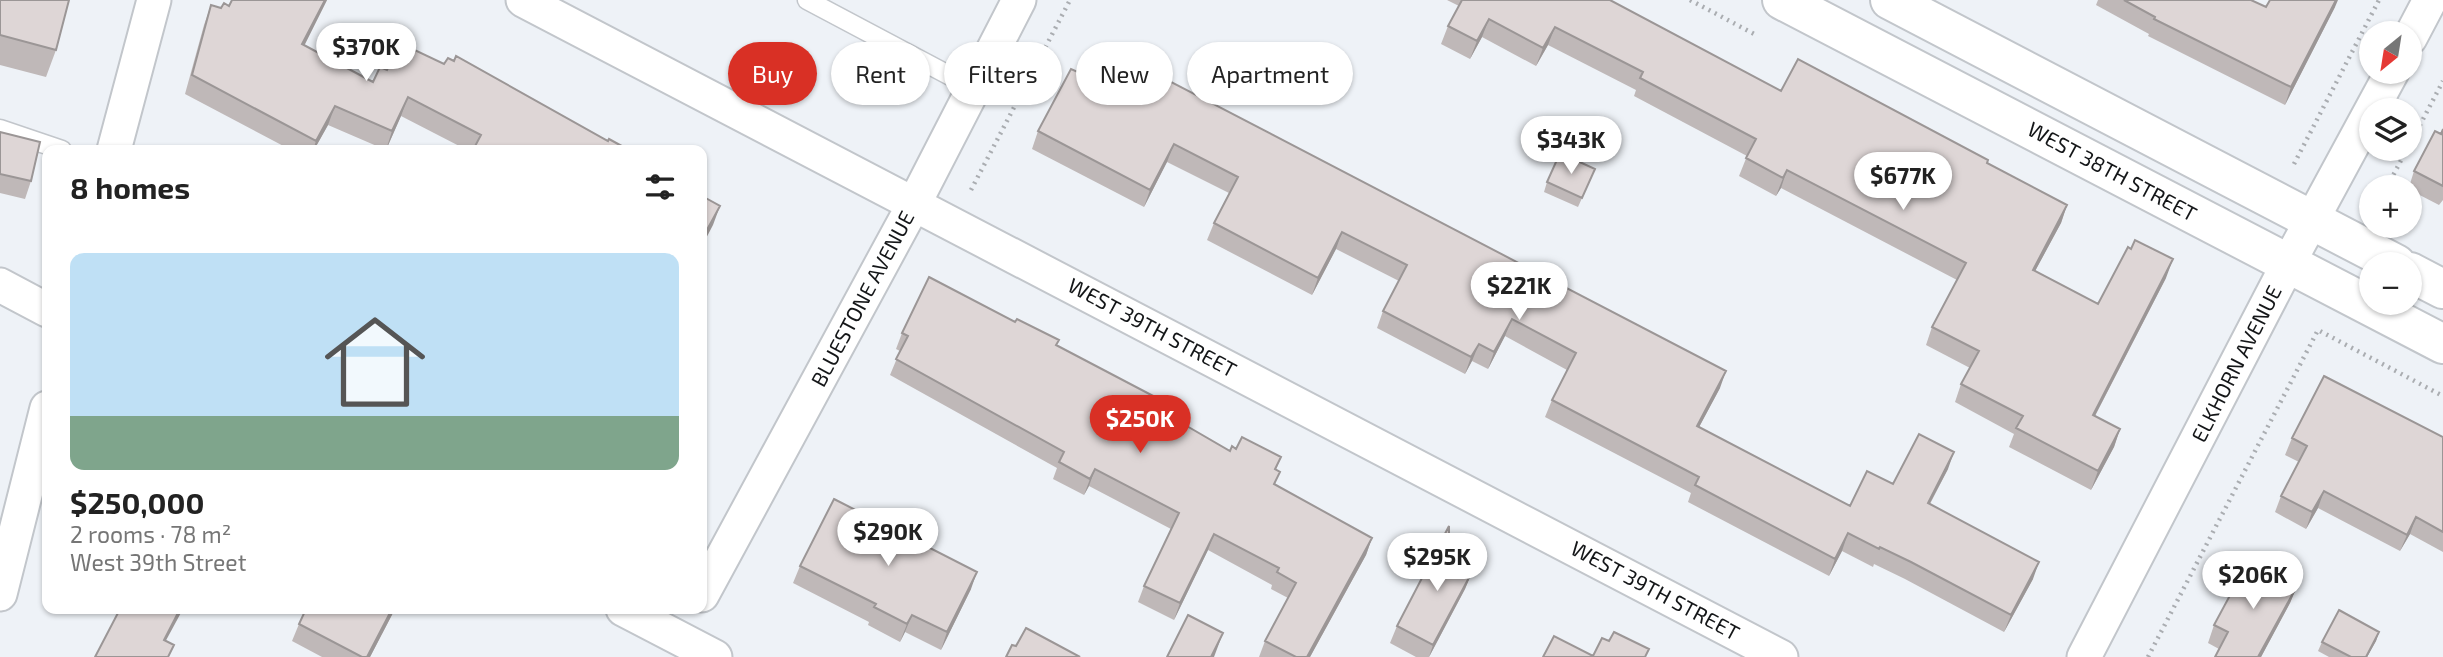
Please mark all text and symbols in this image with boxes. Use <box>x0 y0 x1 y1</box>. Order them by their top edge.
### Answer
north arrow <box>2359 21 2422 84</box>
map controls <box>2359 21 2422 315</box>
pin: $370K <box>317 24 415 83</box>
text: $370K <box>332 32 400 60</box>
chip: Buy <box>728 42 817 105</box>
chip: Rent <box>831 42 930 105</box>
chip: Filters <box>944 42 1062 105</box>
chip: New <box>1076 42 1173 105</box>
chip: Apartment <box>1187 42 1353 105</box>
button: layers <box>2359 98 2422 161</box>
pin: $343K <box>1522 116 1620 176</box>
street label: WEST 38TH STREET <box>2024 116 2202 226</box>
text: $343K <box>1537 125 1605 153</box>
pin: $677K <box>1854 152 1952 212</box>
text: $677K <box>1870 161 1936 189</box>
icon: filters <box>641 168 679 206</box>
text: 8 homes <box>70 169 190 205</box>
button: + <box>2359 175 2422 238</box>
street label: BLUESTONE AVENUE <box>805 206 919 390</box>
button: − <box>2359 252 2422 315</box>
pin: $221K <box>1470 262 1568 322</box>
text: $221K <box>1487 271 1551 299</box>
street label: WEST 39TH STREET <box>1064 272 1241 382</box>
street label: ELKHORN AVENUE <box>2185 281 2286 446</box>
icon: home <box>312 299 438 425</box>
pin: $250K <box>1091 396 1189 455</box>
text: $250K <box>1106 404 1174 432</box>
text: $250,000 <box>70 484 204 520</box>
pin: $290K <box>839 508 937 568</box>
text: $290K <box>853 517 923 545</box>
text: 2 rooms · 78 m² <box>70 520 231 548</box>
pin: $295K <box>1388 534 1486 593</box>
street label: WEST 39TH STREET <box>1567 535 1744 645</box>
text: $295K <box>1403 542 1471 570</box>
text: West 39th Street <box>70 548 246 576</box>
pin: $206K <box>2204 552 2302 611</box>
text: $206K <box>2218 560 2288 588</box>

